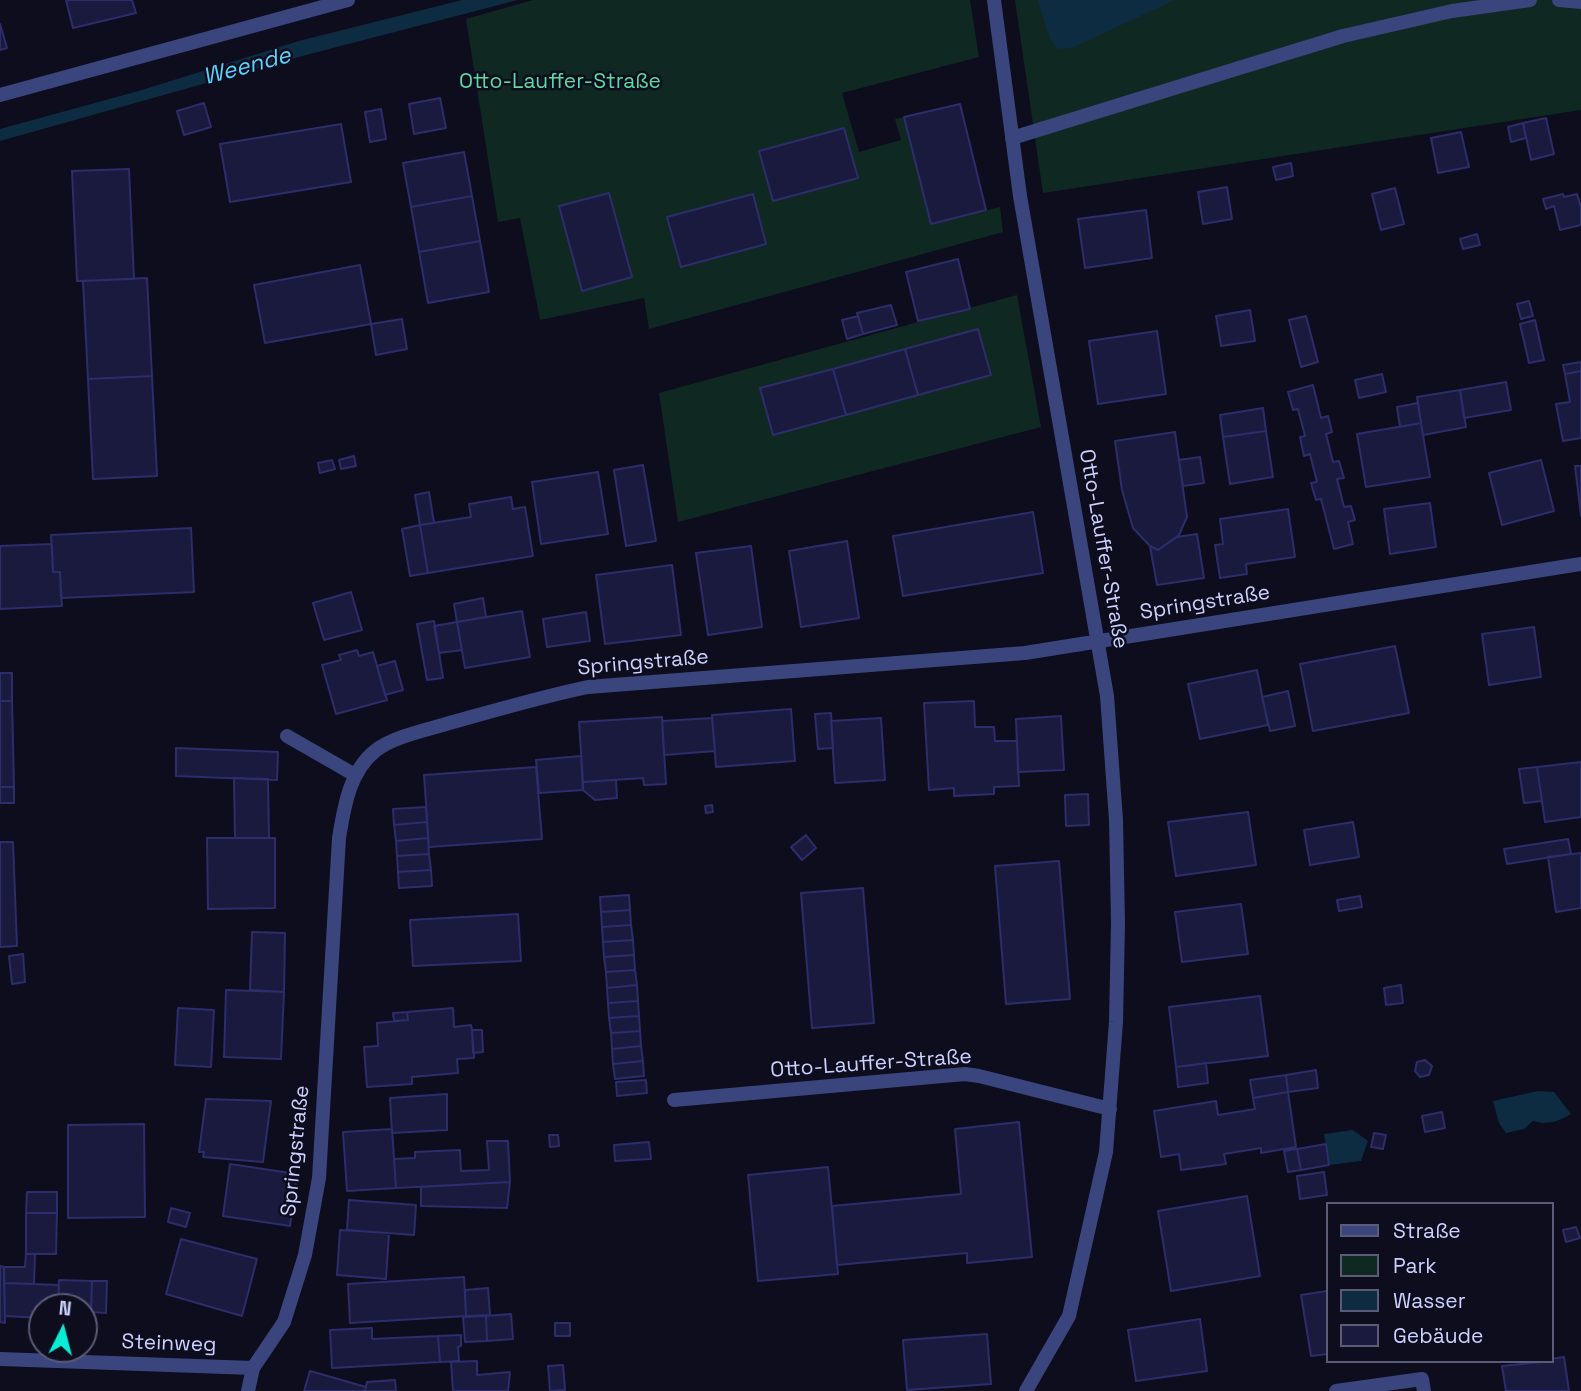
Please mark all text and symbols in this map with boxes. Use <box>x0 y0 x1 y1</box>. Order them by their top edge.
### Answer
water label: Weende <box>200 42 294 92</box>
park label: Otto-Lauffer-Straße <box>459 69 661 95</box>
street label: Otto-Lauffer-Straße <box>1073 447 1133 651</box>
street label: Springstraße <box>1138 580 1272 626</box>
street label: Springstraße <box>576 645 710 681</box>
street label: Otto-Lauffer-Straße <box>769 1044 973 1084</box>
street label: Springstraße <box>277 1084 315 1218</box>
legend <box>1326 1202 1553 1363</box>
text: Straße <box>1393 1217 1461 1244</box>
text: Park <box>1393 1252 1437 1279</box>
text: Wasser <box>1393 1287 1466 1314</box>
north arrow <box>28 1293 98 1363</box>
text: N <box>57 1296 73 1322</box>
text: Gebäude <box>1393 1322 1483 1349</box>
street label: Steinweg <box>121 1330 217 1358</box>

